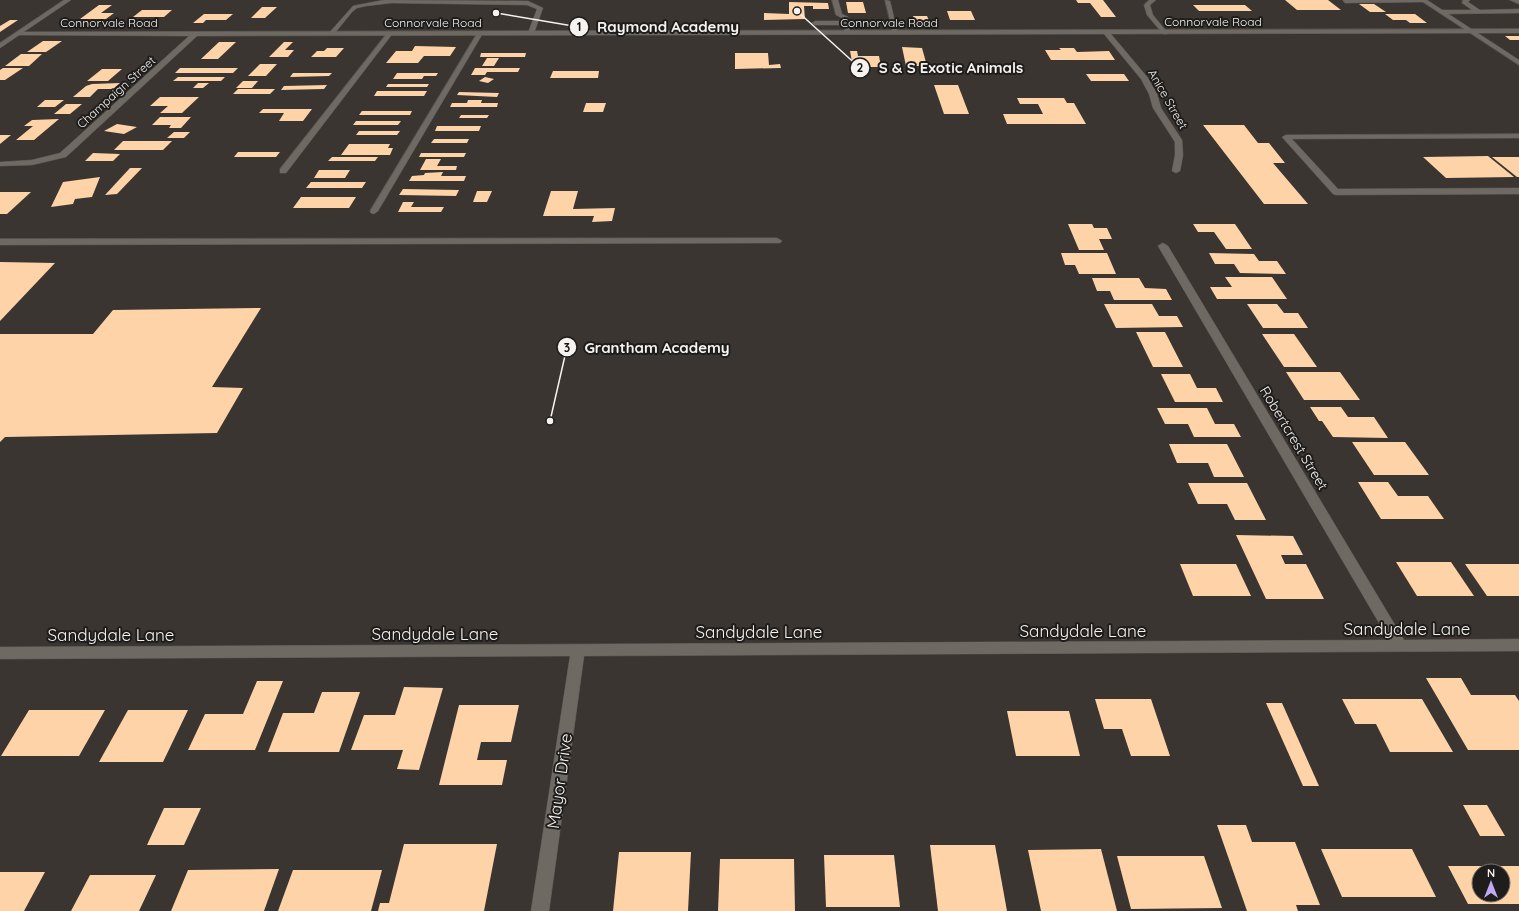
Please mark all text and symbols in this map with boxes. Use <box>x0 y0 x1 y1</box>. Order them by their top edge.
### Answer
callout: Raymond Academy <box>569 14 747 41</box>
street label: Connorvale Road <box>1164 14 1262 29</box>
street label: Connorvale Road <box>60 15 158 30</box>
street label: Connorvale Road <box>384 15 482 30</box>
street label: Connorvale Road <box>840 15 938 30</box>
text: Raymond Academy <box>597 17 739 36</box>
text: 1 <box>577 19 581 34</box>
street label: Champaign Street <box>74 53 158 131</box>
callout: S & S Exotic Animals <box>850 54 1031 81</box>
text: S & S Exotic Animals <box>879 58 1023 77</box>
text: 2 <box>857 60 864 75</box>
street label: Anice Street <box>1145 67 1191 131</box>
callout: Grantham Academy <box>557 334 738 361</box>
text: Grantham Academy <box>584 338 730 357</box>
text: 3 <box>564 340 570 355</box>
street label: Robertcrest Street <box>1256 383 1332 493</box>
street label: Sandydale Lane <box>1344 618 1470 639</box>
street label: Sandydale Lane <box>1020 620 1146 641</box>
street label: Sandydale Lane <box>696 621 822 642</box>
street label: Sandydale Lane <box>372 623 498 644</box>
street label: Sandydale Lane <box>48 624 174 645</box>
street label: Mayor Drive <box>542 732 576 830</box>
north arrow <box>1471 863 1511 903</box>
text: N <box>1487 866 1495 880</box>

